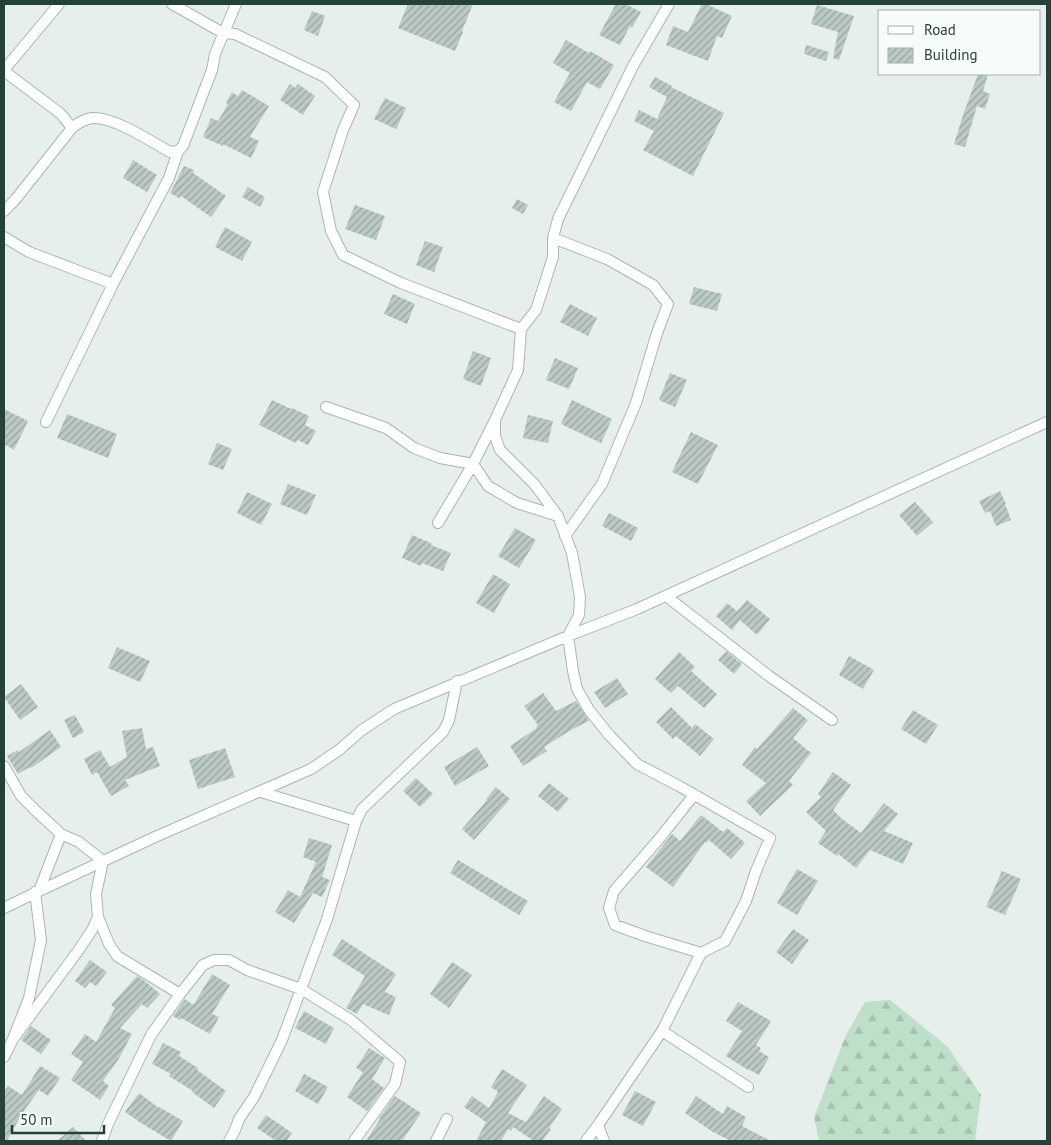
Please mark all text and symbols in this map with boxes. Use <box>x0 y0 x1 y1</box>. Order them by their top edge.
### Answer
legend <box>878 10 1041 75</box>
text: Road <box>924 20 956 39</box>
text: Building <box>924 45 978 64</box>
scale bar <box>12 1102 105 1134</box>
text: 50 m <box>20 1110 53 1129</box>

